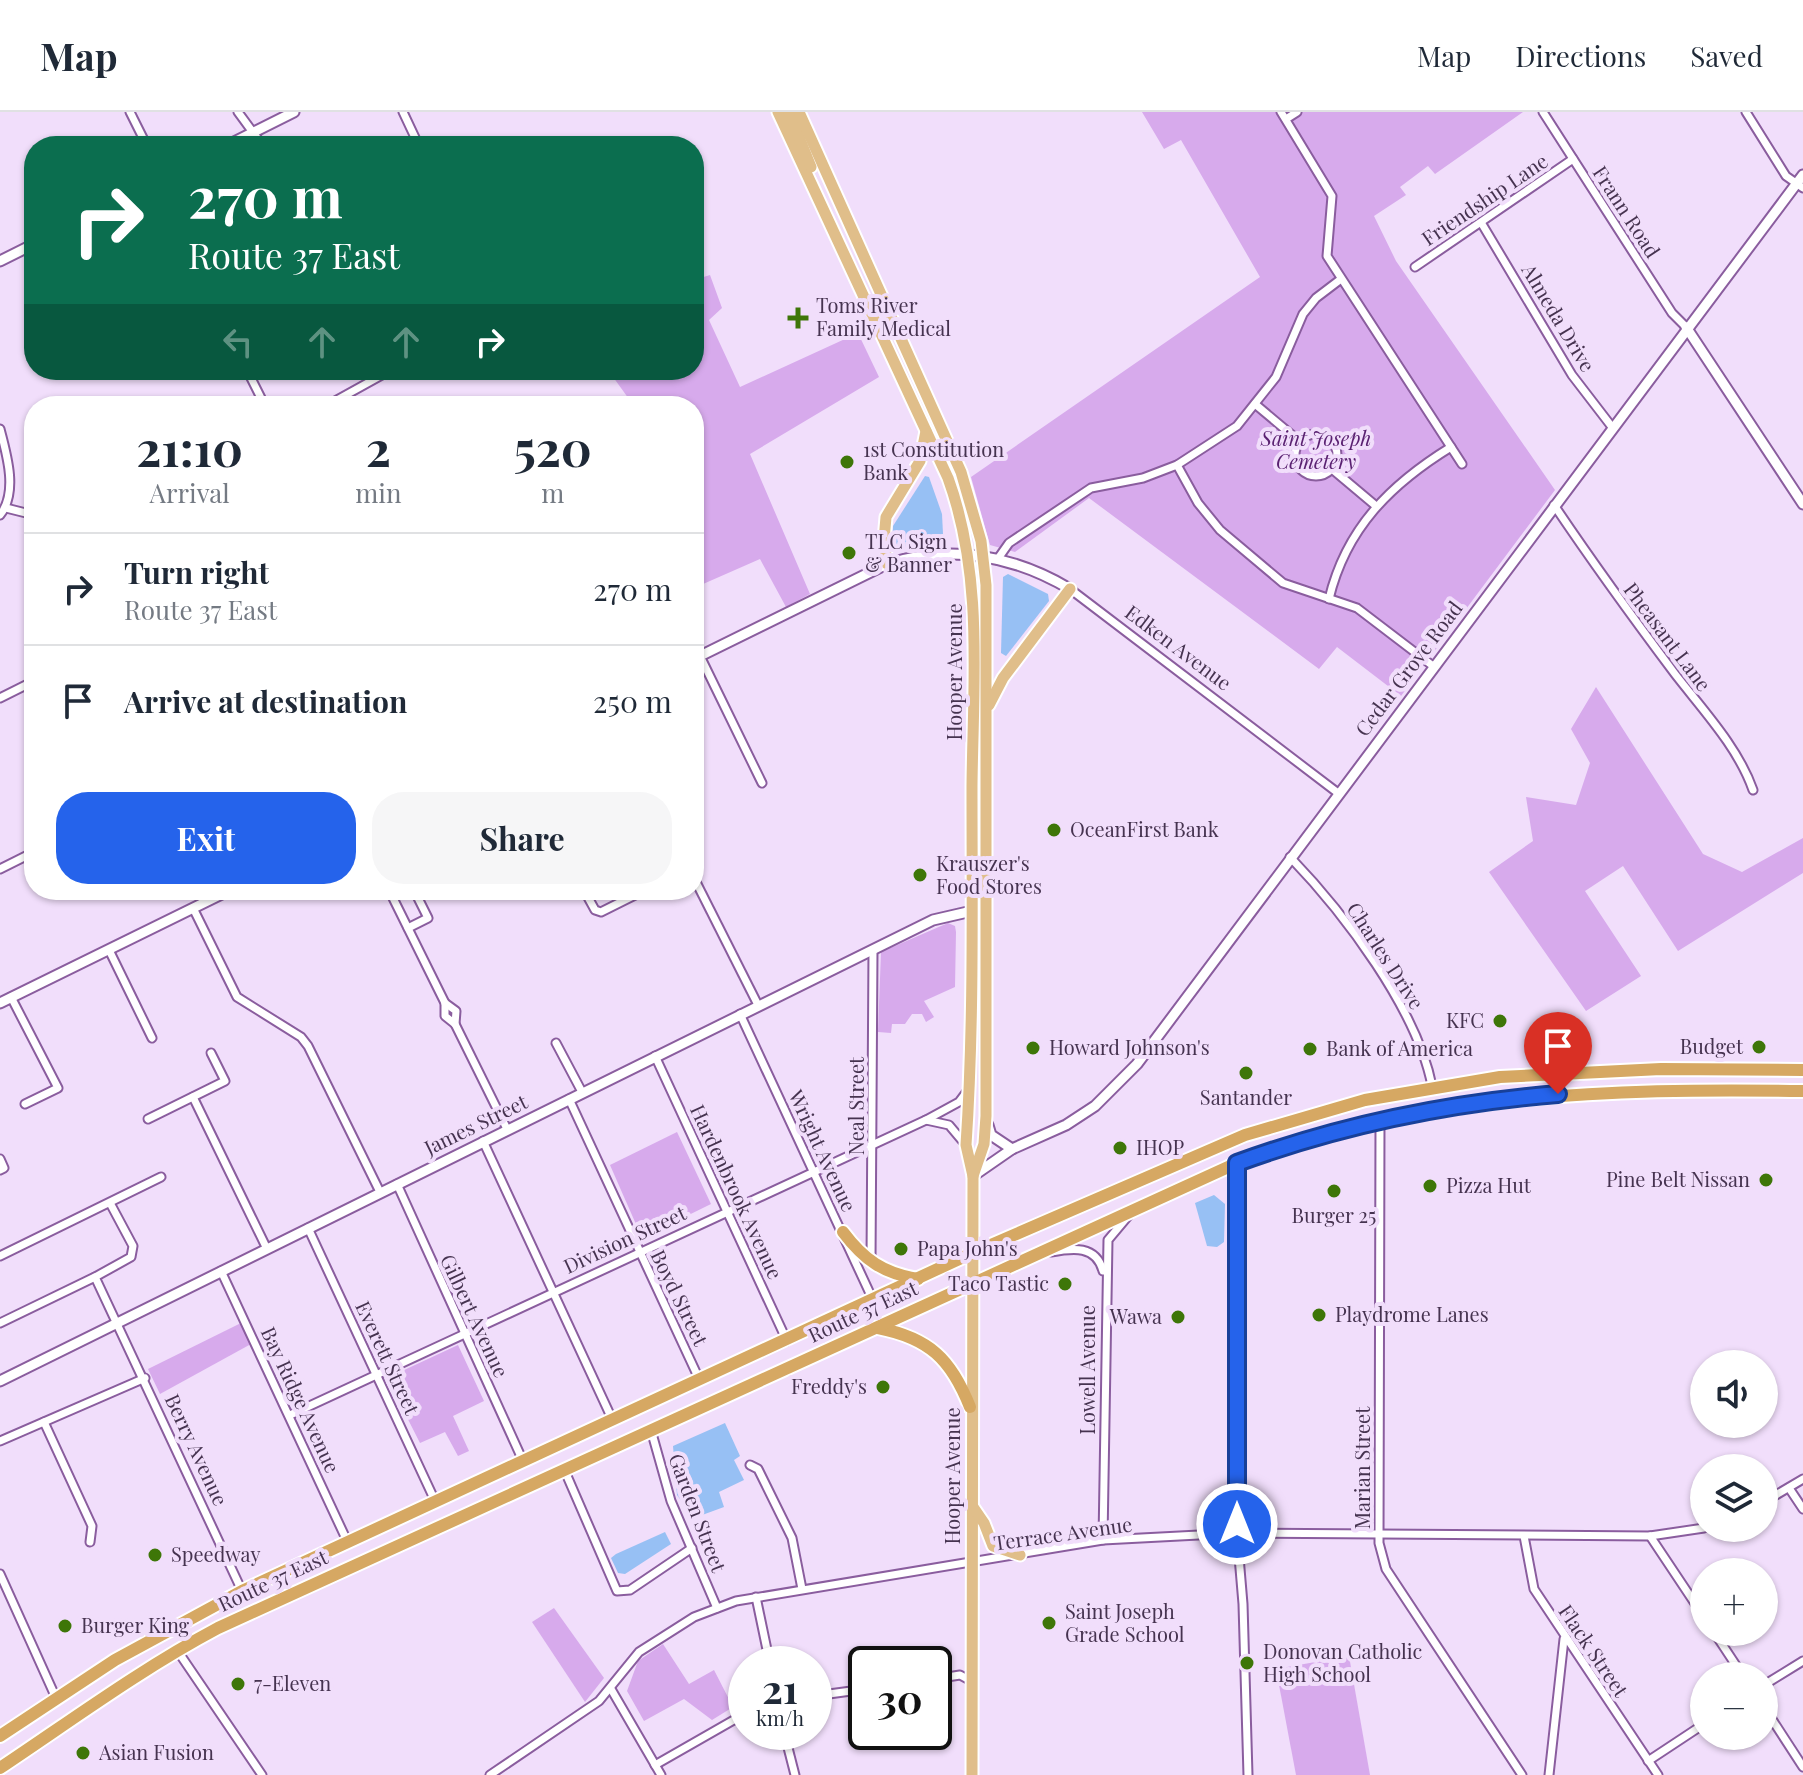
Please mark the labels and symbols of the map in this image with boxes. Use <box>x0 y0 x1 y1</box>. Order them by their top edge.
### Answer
street label: Friendship Lane <box>1416 147 1553 251</box>
street label: Frann Road <box>1587 160 1667 263</box>
street label: Almeda Drive <box>1516 257 1602 376</box>
place label: Toms River Family Medical <box>816 291 951 341</box>
marker: Toms River Family Medical <box>787 307 809 329</box>
park label: Saint Joseph Cemetery <box>1260 424 1371 474</box>
place label: 1st Constitution Bank <box>863 435 1004 485</box>
marker: 1st Constitution Bank <box>838 453 856 471</box>
place label: TLC Sign & Banner <box>865 527 952 577</box>
marker: TLC Sign & Banner <box>840 544 858 562</box>
street label: Pheasant Lane <box>1618 576 1718 696</box>
street label: Cedar Grove Road <box>1348 595 1468 741</box>
street label: Edken Avenue <box>1120 598 1238 696</box>
street label: Hooper Avenue <box>940 603 967 741</box>
place label: OceanFirst Bank <box>1070 815 1219 842</box>
marker: OceanFirst Bank <box>1045 821 1063 839</box>
place label: Krauszer's Food Stores <box>936 849 1042 899</box>
marker: Krauszer's Food Stores <box>911 866 929 884</box>
street label: Charles Drive <box>1342 896 1431 1014</box>
place label: KFC <box>1446 1006 1484 1033</box>
marker: KFC <box>1491 1012 1509 1030</box>
pin <box>1524 1012 1592 1094</box>
place label: Budget <box>1680 1032 1744 1059</box>
place label: Howard Johnson's <box>1049 1033 1210 1060</box>
place label: Bank of America <box>1326 1034 1473 1061</box>
marker: Budget <box>1750 1038 1768 1056</box>
marker: Howard Johnson's <box>1024 1039 1042 1057</box>
marker: Bank of America <box>1301 1040 1319 1058</box>
street label: Neal Street <box>842 1056 869 1155</box>
marker: Santander <box>1237 1064 1255 1082</box>
place label: Santander <box>1200 1083 1292 1110</box>
street label: Wright Avenue <box>783 1084 863 1216</box>
street label: James Street <box>418 1087 532 1161</box>
street label: Hardenbrook Avenue <box>685 1100 790 1283</box>
place label: IHOP <box>1136 1133 1184 1160</box>
marker: IHOP <box>1111 1139 1129 1157</box>
place label: Pine Belt Nissan <box>1606 1165 1750 1192</box>
place label: Pizza Hut <box>1446 1171 1532 1198</box>
marker: Pine Belt Nissan <box>1757 1171 1775 1189</box>
marker: Pizza Hut <box>1421 1177 1439 1195</box>
marker: Burger 25 <box>1325 1182 1343 1200</box>
street label: Division Street <box>559 1198 691 1279</box>
place label: Burger 25 <box>1292 1201 1376 1228</box>
place label: Papa John's <box>917 1234 1018 1261</box>
marker: Papa John's <box>892 1240 910 1258</box>
street label: Boyd Street <box>646 1245 716 1351</box>
street label: Gilbert Avenue <box>435 1249 516 1381</box>
place label: Taco Tastic <box>948 1269 1049 1296</box>
street label: Route 37 East <box>803 1273 922 1348</box>
marker: Taco Tastic <box>1056 1275 1074 1293</box>
street label: Everett Street <box>350 1296 427 1419</box>
place label: Playdrome Lanes <box>1335 1300 1489 1327</box>
place label: Wawa <box>1109 1302 1162 1329</box>
street label: Lowell Avenue <box>1073 1305 1100 1435</box>
marker: Playdrome Lanes <box>1310 1306 1328 1324</box>
marker: Wawa <box>1169 1308 1187 1326</box>
street label: Bay Ridge Avenue <box>256 1322 347 1477</box>
place label: Freddy's <box>791 1372 867 1399</box>
marker: Freddy's <box>874 1378 892 1396</box>
street label: Berry Avenue <box>160 1389 235 1510</box>
street label: Marian Street <box>1348 1406 1375 1529</box>
street label: Hooper Avenue <box>938 1407 965 1545</box>
street label: Garden Street <box>663 1449 734 1576</box>
position arrow <box>1195 1482 1279 1566</box>
street label: Terrace Avenue <box>992 1509 1134 1556</box>
place label: Speedway <box>171 1540 260 1567</box>
street label: Route 37 East <box>213 1542 332 1617</box>
marker: Speedway <box>146 1546 164 1564</box>
place label: Saint Joseph Grade School <box>1065 1597 1185 1647</box>
street label: Flack Street <box>1553 1599 1636 1702</box>
place label: Burger King <box>81 1611 190 1638</box>
marker: Saint Joseph Grade School <box>1040 1614 1058 1632</box>
marker: Burger King <box>56 1617 74 1635</box>
place label: Donovan Catholic High School <box>1263 1637 1423 1687</box>
speed limit sign: 30 <box>848 1646 952 1750</box>
marker: Donovan Catholic High School <box>1238 1654 1256 1672</box>
place label: 7-Eleven <box>254 1669 331 1696</box>
marker: 7-Eleven <box>229 1675 247 1693</box>
place label: Asian Fusion <box>98 1738 214 1765</box>
marker: Asian Fusion <box>74 1744 92 1762</box>

